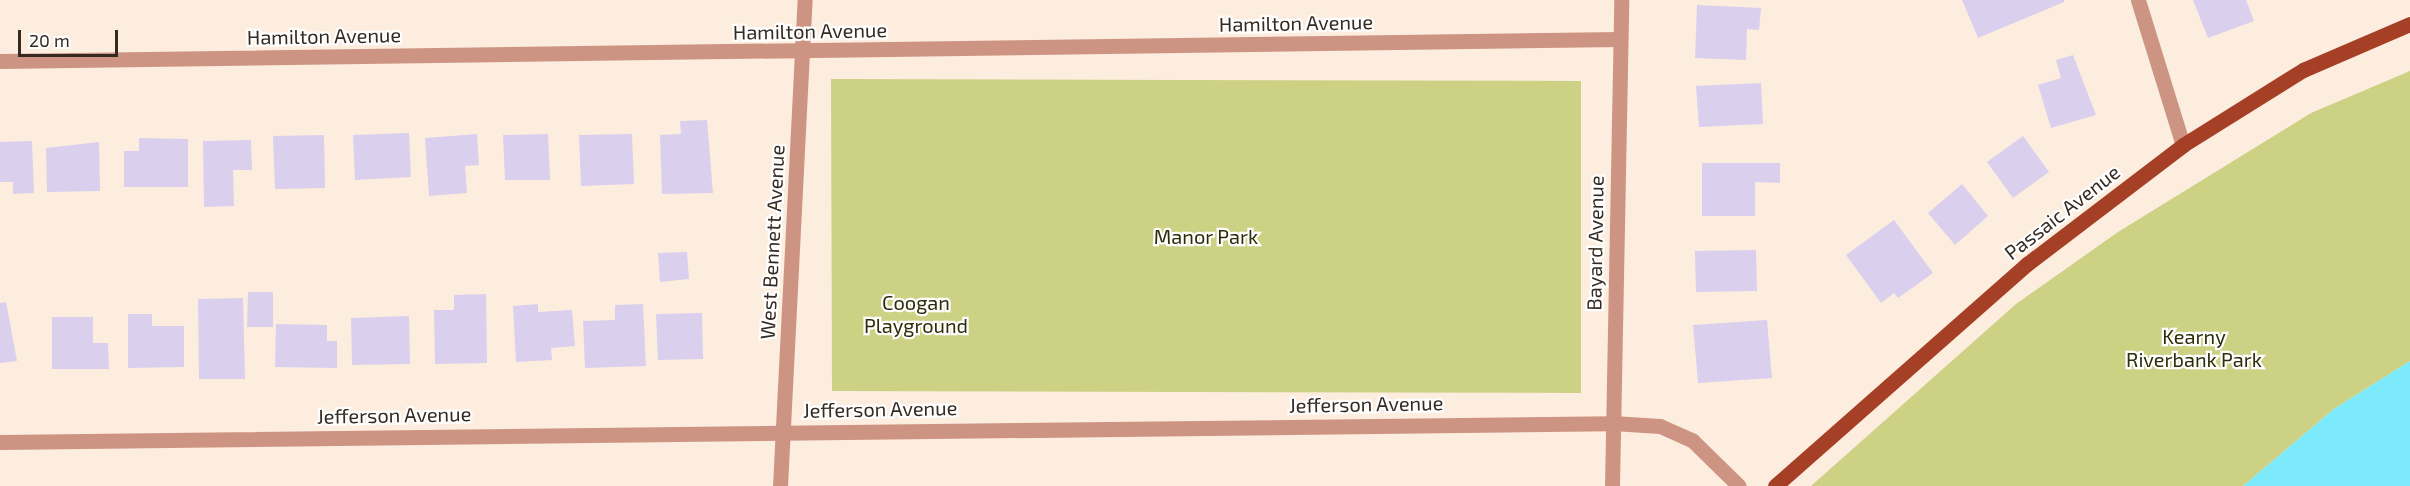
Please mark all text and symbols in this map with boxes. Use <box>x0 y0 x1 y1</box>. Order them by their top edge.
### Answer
street label: Hamilton Avenue <box>1218 10 1374 36</box>
scale bar <box>21 18 122 56</box>
street label: Hamilton Avenue <box>732 18 888 44</box>
street label: Hamilton Avenue <box>246 23 402 49</box>
text: 20 m <box>29 29 70 51</box>
street label: West Bennett Avenue <box>755 144 789 340</box>
street label: Passaic Avenue <box>1999 159 2125 265</box>
street label: Bayard Avenue <box>1582 175 1608 311</box>
park label: Manor Park <box>1154 224 1258 248</box>
park label: Coogan Playground <box>864 291 968 338</box>
park label: Kearny Riverbank Park <box>2126 324 2262 371</box>
street label: Jefferson Avenue <box>1288 391 1444 417</box>
street label: Jefferson Avenue <box>802 396 958 422</box>
street label: Jefferson Avenue <box>316 402 472 428</box>

